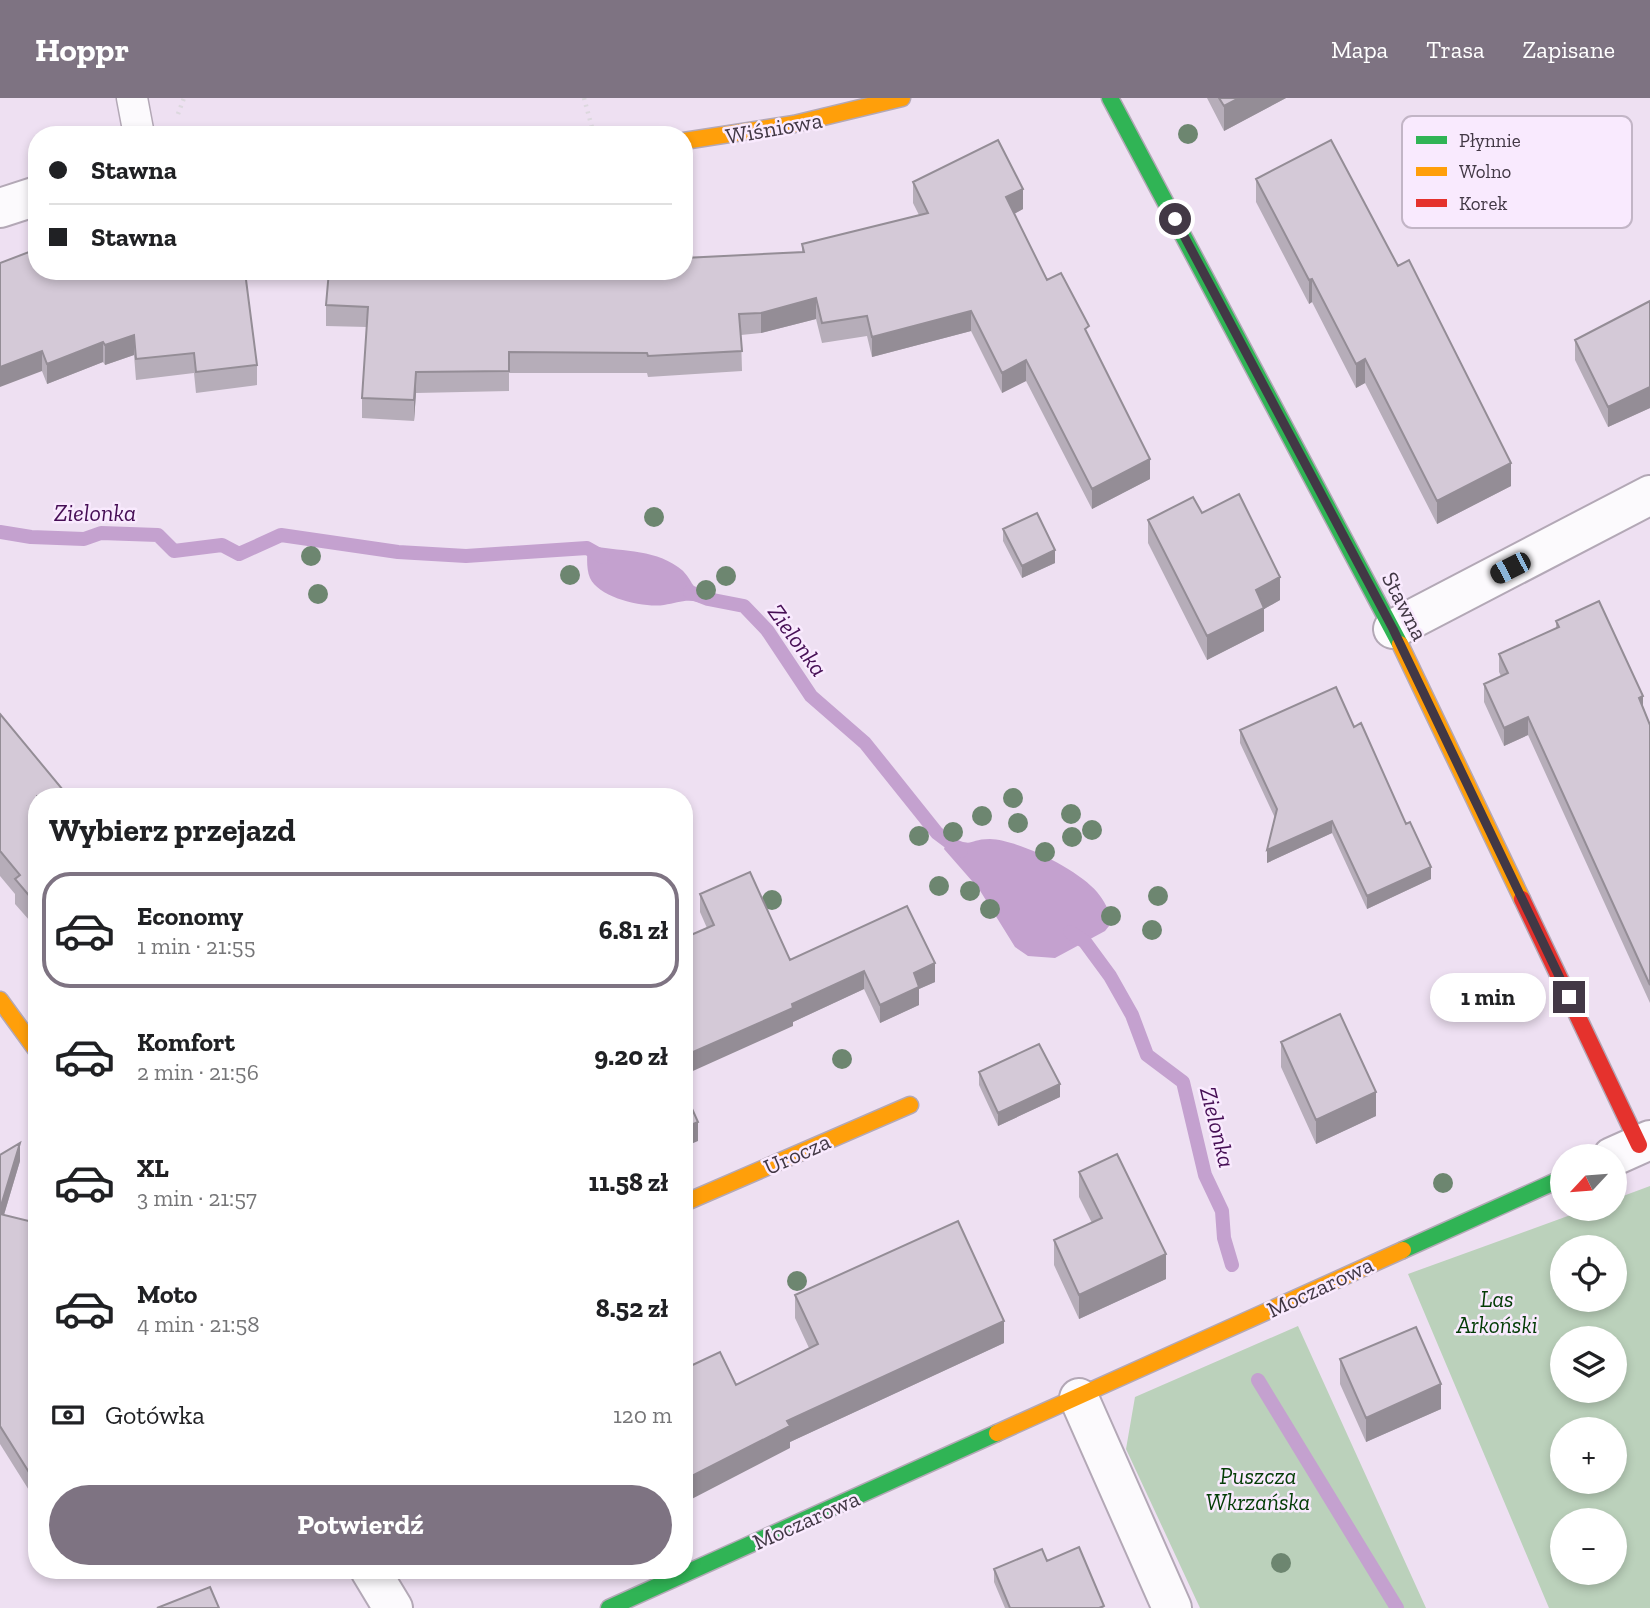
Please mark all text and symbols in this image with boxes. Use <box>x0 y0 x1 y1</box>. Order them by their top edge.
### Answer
text: Hoppr <box>35 30 129 69</box>
text: Mapa <box>1331 35 1388 64</box>
text: Trasa <box>1426 35 1485 64</box>
text: Zapisane <box>1523 35 1615 64</box>
street label: Wiśniowa <box>724 106 824 150</box>
legend <box>1402 116 1632 228</box>
text: Płynnie <box>1459 129 1521 152</box>
text: Stawna <box>91 154 177 186</box>
text: Wolno <box>1459 160 1512 183</box>
text: Korek <box>1459 192 1507 215</box>
route start <box>1159 203 1191 235</box>
text: Stawna <box>91 221 177 253</box>
water label: Zielonka <box>54 498 136 527</box>
car <box>1487 549 1534 587</box>
street label: Stawna <box>1376 567 1434 645</box>
water label: Zielonka <box>762 598 834 682</box>
text: Wybierz przejazd <box>49 811 296 849</box>
icon: car <box>53 899 116 962</box>
text: Economy <box>137 900 243 932</box>
text: 6.81 zł <box>599 914 668 946</box>
text: 1 min · 21:55 <box>137 932 255 960</box>
callout: 1 min <box>1429 972 1544 1021</box>
route end <box>1553 981 1585 1013</box>
text: 1 min <box>1461 983 1515 1011</box>
icon: car <box>53 1025 116 1088</box>
text: Komfort <box>137 1026 235 1058</box>
text: 9.20 zł <box>594 1040 668 1072</box>
text: 2 min · 21:56 <box>137 1058 259 1086</box>
water label: Zielonka <box>1194 1084 1242 1170</box>
street label: Urocza <box>759 1127 835 1181</box>
north arrow <box>1550 1144 1628 1222</box>
map controls <box>1550 1144 1627 1585</box>
icon: car <box>53 1151 116 1214</box>
text: XL <box>137 1152 169 1184</box>
text: 11.58 zł <box>589 1166 668 1198</box>
text: 3 min · 21:57 <box>137 1184 257 1212</box>
button: locate <box>1550 1235 1627 1312</box>
street label: Moczarowa <box>1262 1250 1378 1324</box>
icon: car <box>53 1277 116 1340</box>
text: Moto <box>137 1278 197 1310</box>
park label: Las Arkoński <box>1455 1285 1538 1339</box>
text: 8.52 zł <box>596 1292 668 1324</box>
text: 4 min · 21:58 <box>137 1310 260 1338</box>
button: layers <box>1550 1326 1627 1403</box>
icon: cash <box>49 1396 87 1434</box>
text: Gotówka <box>105 1399 205 1431</box>
text: 120 m <box>613 1401 672 1429</box>
button: + <box>1550 1417 1627 1494</box>
park label: Puszcza Wkrzańska <box>1206 1462 1310 1516</box>
street label: Moczarowa <box>748 1484 864 1556</box>
button: Potwierdź <box>49 1485 672 1565</box>
button: − <box>1550 1508 1627 1585</box>

